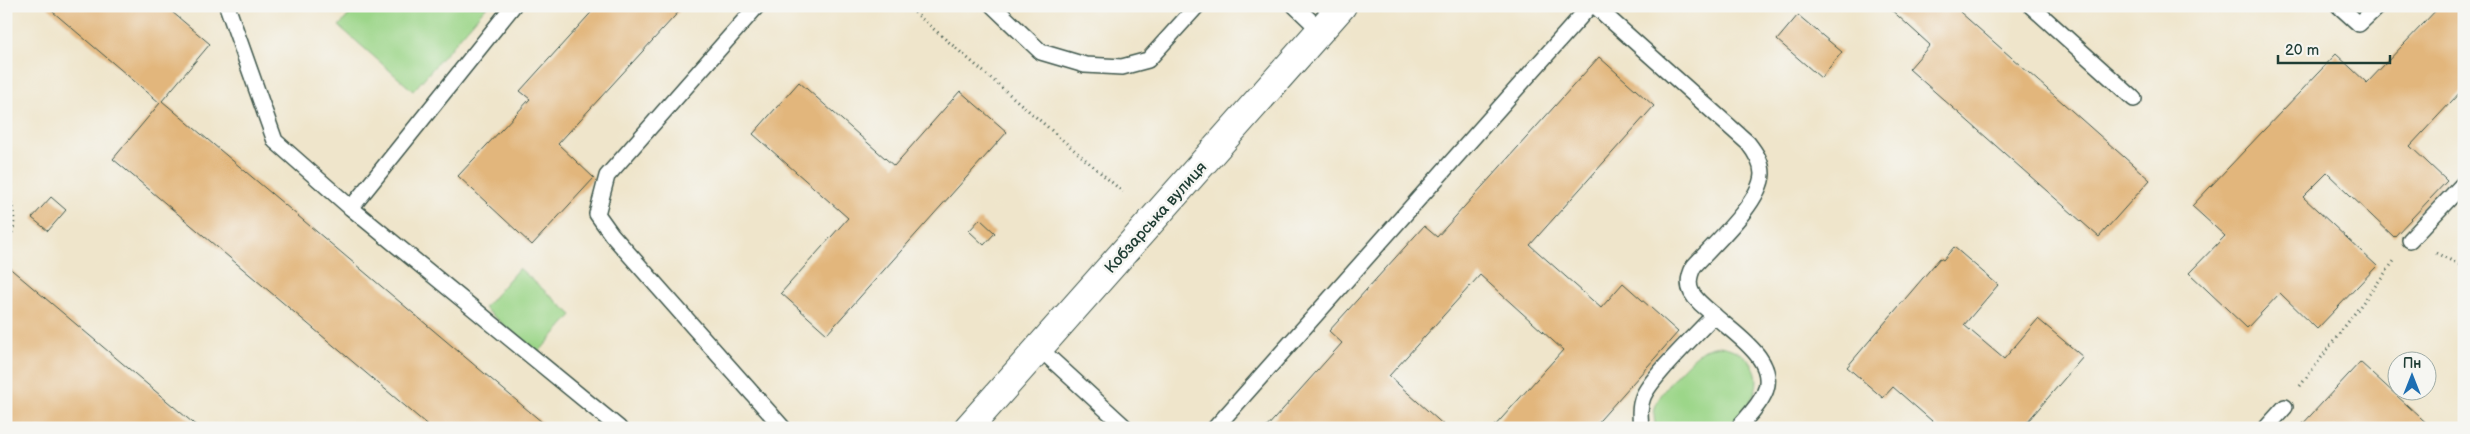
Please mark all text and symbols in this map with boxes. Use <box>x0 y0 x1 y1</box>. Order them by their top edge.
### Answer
scale bar <box>2278 32 2390 64</box>
text: 20 m <box>2285 41 2319 60</box>
street label: Кобзарська вулиця <box>1101 158 1211 278</box>
north arrow <box>2388 352 2438 402</box>
text: Пн <box>2403 355 2421 372</box>

